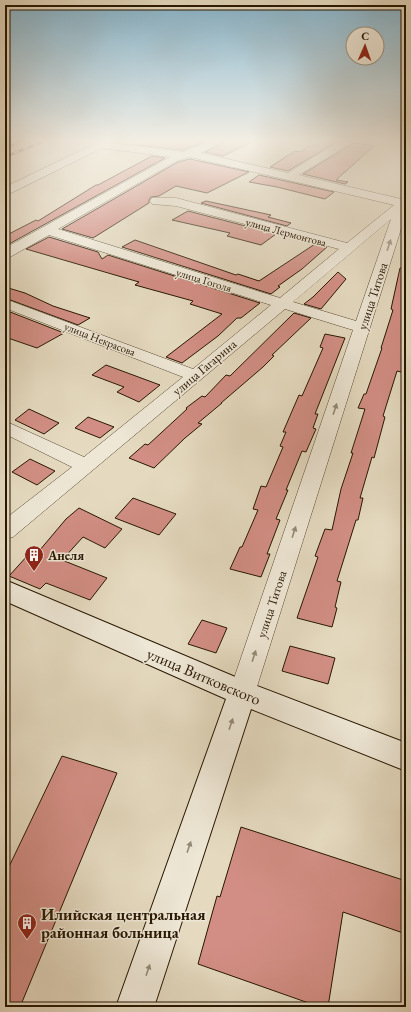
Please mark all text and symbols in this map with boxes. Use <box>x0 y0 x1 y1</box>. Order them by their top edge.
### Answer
north arrow <box>345 26 385 66</box>
text: С <box>361 29 370 43</box>
street label: улица Лермонтова <box>244 215 328 250</box>
one-way arrow <box>386 239 392 251</box>
street label: улица Титова <box>354 260 392 332</box>
street label: улица Гоголя <box>175 265 234 295</box>
street label: улица Некрасова <box>62 319 138 359</box>
street label: улица Гагарина <box>169 335 241 399</box>
one-way arrow <box>332 402 338 414</box>
one-way arrow <box>292 526 298 538</box>
building icon: Анеля <box>23 544 45 572</box>
place label: Анеля <box>47 547 84 564</box>
street label: улица Титова <box>253 568 291 640</box>
street label: улица Витковского <box>144 643 264 710</box>
one-way arrow <box>251 649 257 661</box>
one-way arrow <box>228 717 234 729</box>
one-way arrow <box>187 841 193 853</box>
place label: Илийская центральная районная больница <box>41 904 206 943</box>
building icon: Илийская центральная районная больница <box>16 912 38 940</box>
one-way arrow <box>145 964 151 976</box>

